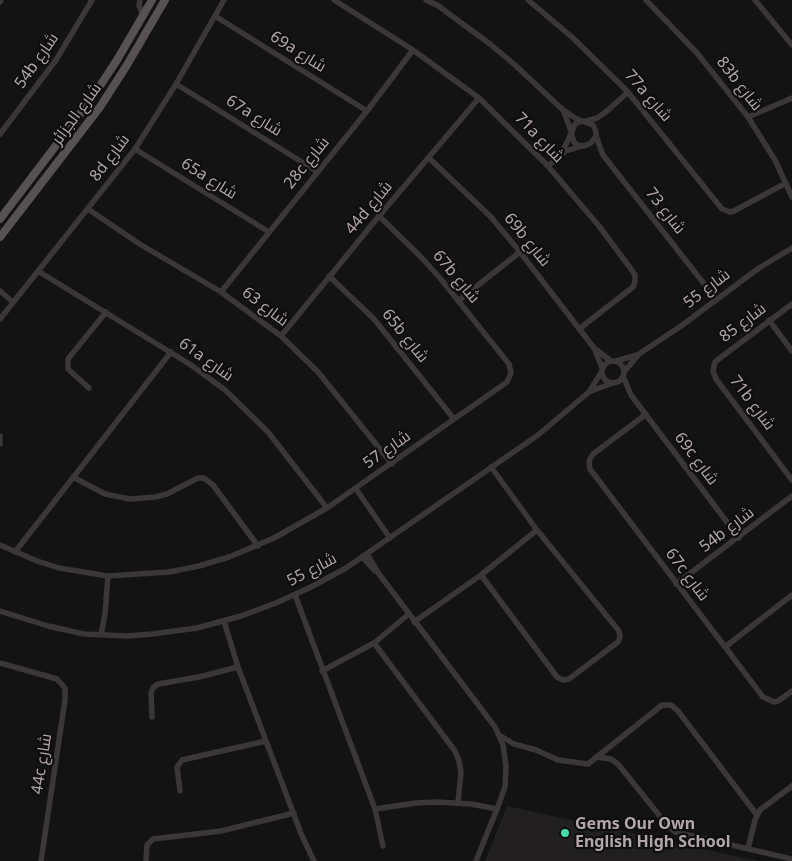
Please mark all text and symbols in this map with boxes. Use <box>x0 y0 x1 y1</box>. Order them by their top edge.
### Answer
street label: 69a شارع <box>266 27 330 77</box>
street label: 54b شارع <box>11 30 63 92</box>
street label: 83b شارع <box>712 53 766 115</box>
street label: 77a شارع <box>620 66 676 126</box>
street label: شارع الجزائر <box>48 79 106 149</box>
street label: 67a شارع <box>222 91 286 141</box>
street label: 71a شارع <box>510 109 568 167</box>
street label: 8d شارع <box>86 131 134 185</box>
street label: 28c شارع <box>280 133 334 193</box>
street label: 65a شارع <box>177 154 241 204</box>
street label: 44d شارع <box>341 178 397 238</box>
street label: شارع 73 <box>641 184 689 238</box>
street label: 69b شارع <box>500 209 554 271</box>
street label: 67b شارع <box>428 247 484 307</box>
street label: شارع 55 <box>680 265 734 313</box>
street label: شارع 63 <box>238 283 292 331</box>
street label: شارع 85 <box>716 299 770 347</box>
street label: 65b شارع <box>378 305 432 367</box>
street label: 61a شارع <box>175 334 237 386</box>
street label: 71b شارع <box>725 372 779 434</box>
street label: شارع 57 <box>360 427 414 473</box>
street label: 69c شارع <box>670 429 722 489</box>
street label: 54b شارع <box>696 503 758 557</box>
street label: 67c شارع <box>661 545 713 605</box>
street label: شارع 55 <box>284 549 340 591</box>
street label: 44c شارع <box>28 732 56 796</box>
place label: Gems Our Own English High School <box>575 814 731 852</box>
marker: Gems Our Own English High School <box>559 827 571 839</box>

